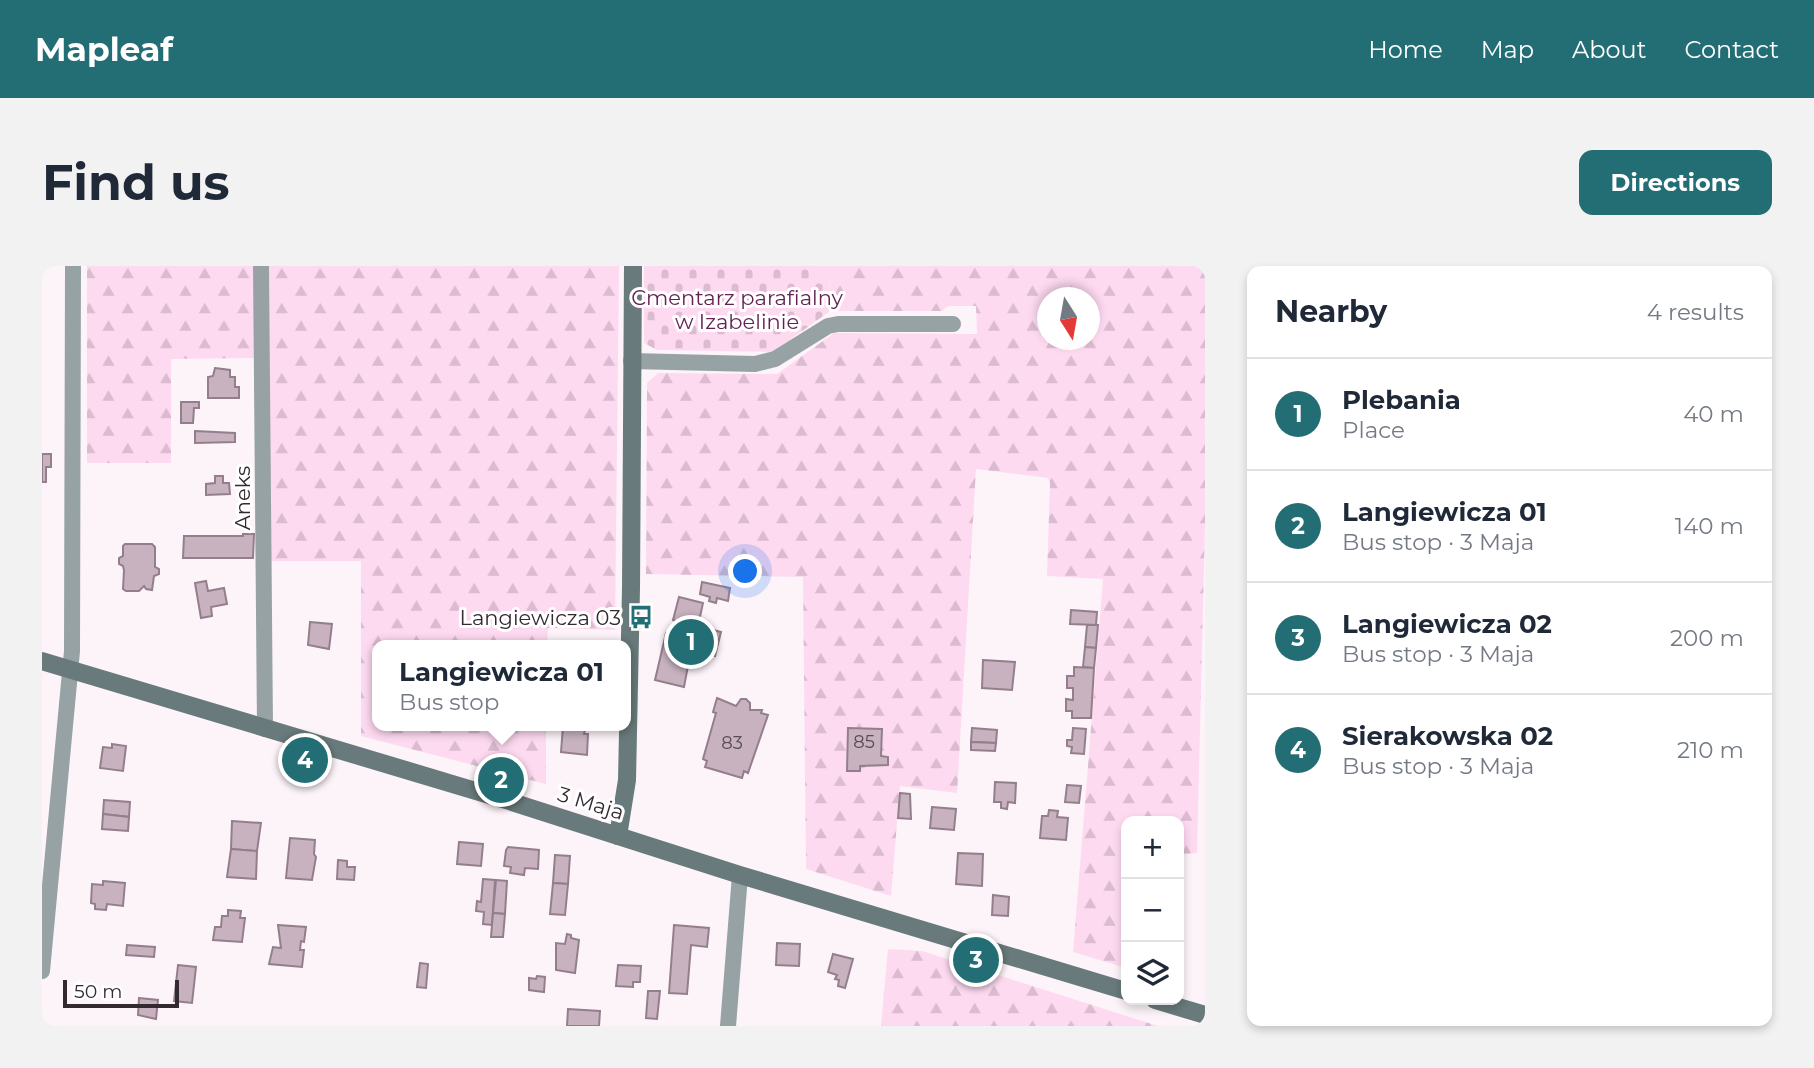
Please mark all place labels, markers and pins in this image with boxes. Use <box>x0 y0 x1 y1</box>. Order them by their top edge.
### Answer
bus stop icon: Langiewicza 03 <box>627 603 655 631</box>
place label: Langiewicza 03 <box>460 605 621 630</box>
pin: 1 <box>668 616 714 668</box>
pin: 4 <box>282 734 328 786</box>
pin: 2 <box>478 754 524 806</box>
pin: 3 <box>953 934 999 986</box>

